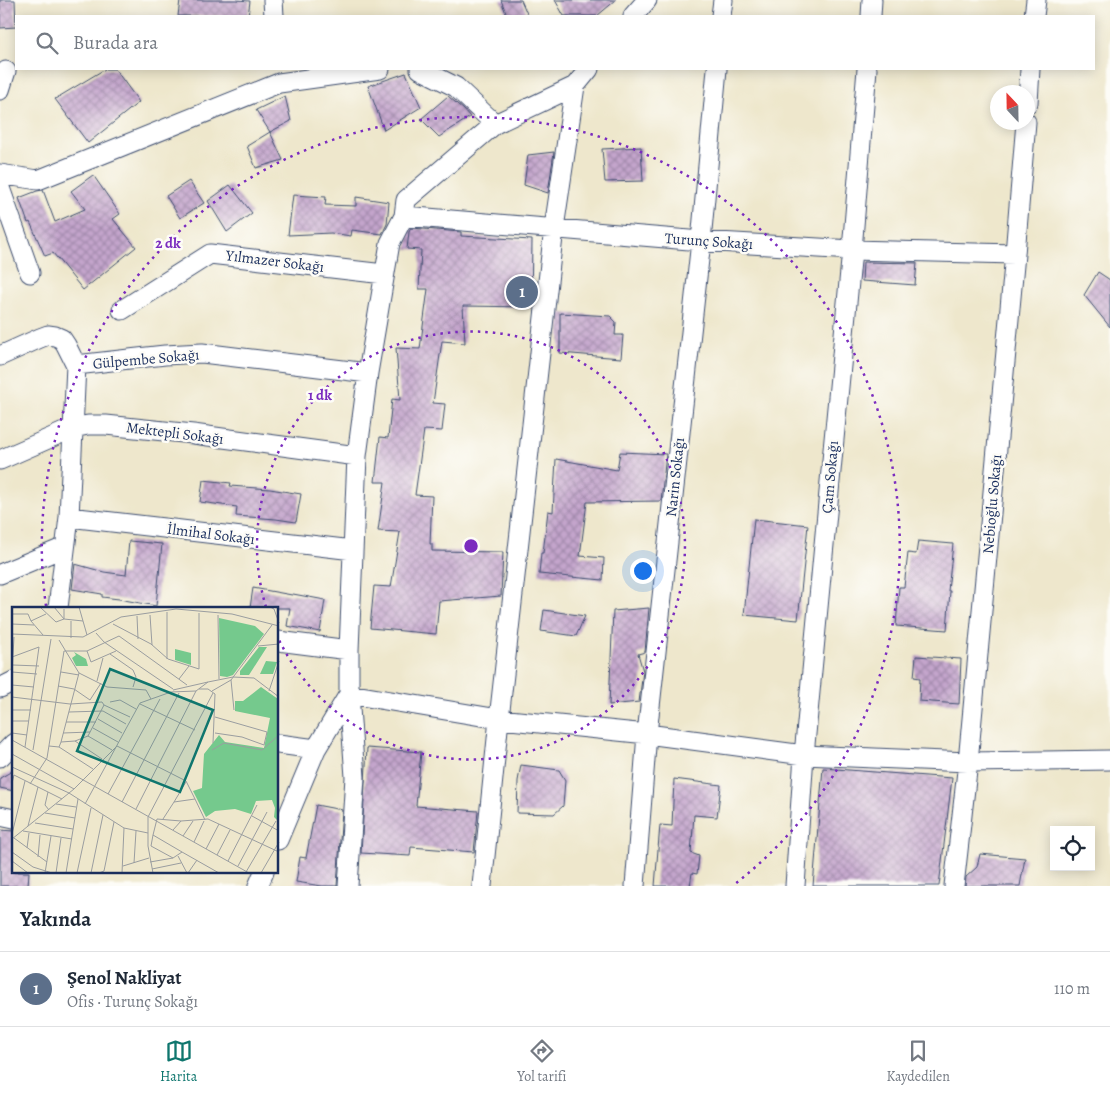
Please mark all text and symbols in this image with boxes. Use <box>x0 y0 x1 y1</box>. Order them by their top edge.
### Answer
search box <box>15 15 1095 70</box>
icon: search <box>33 29 61 57</box>
text: Burada ara <box>73 30 158 56</box>
north arrow <box>990 85 1035 130</box>
street label: Turunç Sokağı <box>664 228 754 254</box>
text: 2 dk <box>155 233 181 253</box>
street label: Yılmazer Sokağı <box>224 245 325 277</box>
pin: 1 <box>506 273 538 311</box>
street label: Gülpembe Sokağı <box>92 344 200 374</box>
text: 1 dk <box>308 385 332 405</box>
street label: Mektepli Sokağı <box>125 417 225 449</box>
street label: Narin Sokağı <box>661 436 689 518</box>
street label: Çam Sokağı <box>817 440 843 514</box>
street label: Nebioğlu Sokağı <box>978 453 1006 555</box>
street label: İlmihal Sokağı <box>166 519 256 549</box>
centre of rings <box>462 537 480 555</box>
your location <box>630 558 656 584</box>
inset map <box>12 607 279 874</box>
map controls <box>1050 826 1095 871</box>
button: locate <box>1050 826 1095 871</box>
text: Yakında <box>20 905 91 933</box>
text: Şenol Nakliyat <box>67 965 182 991</box>
text: 1 <box>33 978 39 1000</box>
text: 110 m <box>1054 978 1090 1000</box>
text: Ofis · Turunç Sokağı <box>67 991 198 1013</box>
tab: Harita <box>160 1037 197 1086</box>
tab: Yol tarifi <box>517 1037 566 1086</box>
tab: Kaydedilen <box>886 1037 950 1086</box>

